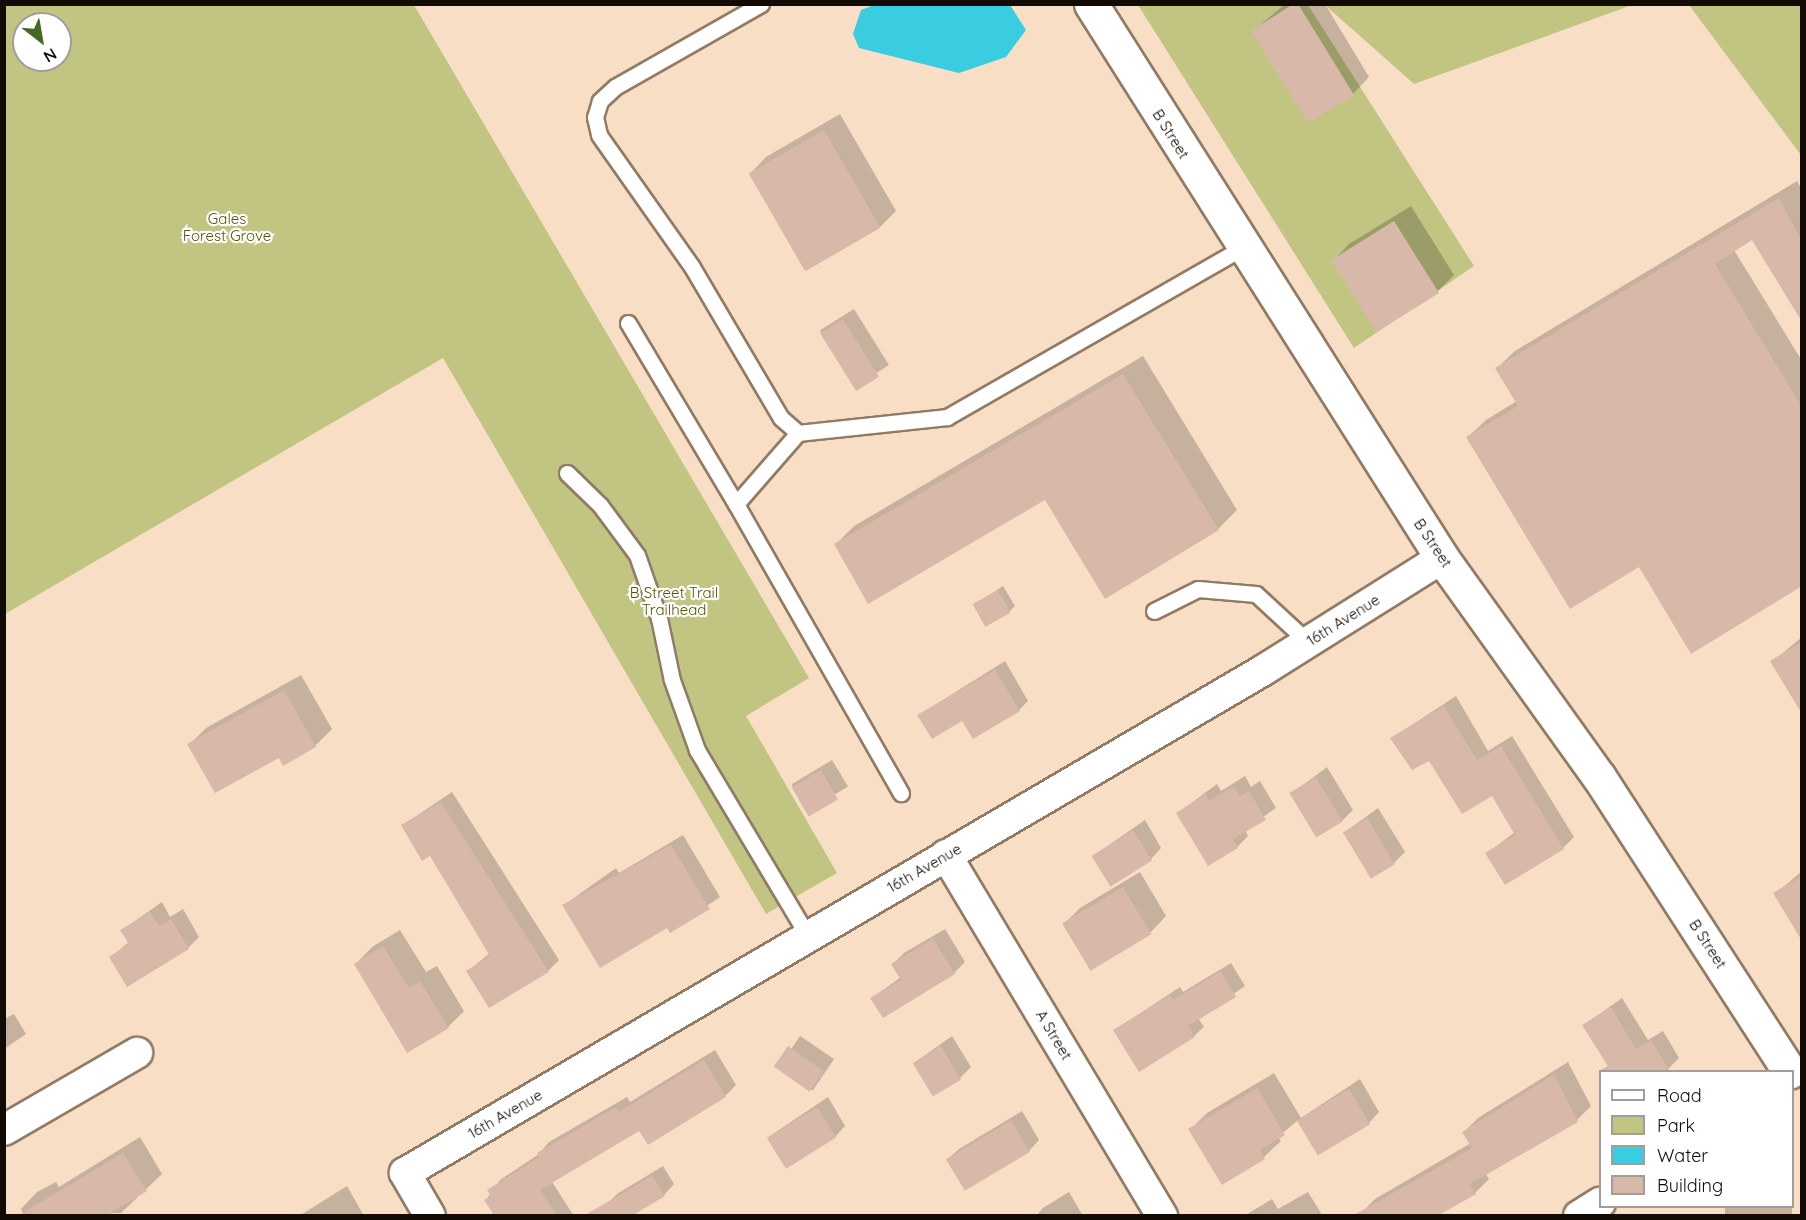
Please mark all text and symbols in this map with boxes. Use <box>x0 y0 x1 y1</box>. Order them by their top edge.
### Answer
north arrow <box>12 12 72 72</box>
text: N <box>40 44 60 67</box>
street label: B Street <box>1149 106 1193 162</box>
park label: Gales Forest Grove <box>183 209 271 244</box>
street label: B Street <box>1410 515 1456 571</box>
park label: B Street Trail Trailhead <box>630 583 718 618</box>
street label: 16th Avenue <box>1303 590 1383 650</box>
street label: 16th Avenue <box>884 840 964 896</box>
street label: B Street <box>1686 916 1730 972</box>
street label: A Street <box>1032 1007 1076 1063</box>
legend <box>1599 1070 1794 1208</box>
text: Road <box>1657 1084 1702 1107</box>
street label: 16th Avenue <box>465 1086 545 1142</box>
text: Park <box>1657 1114 1695 1137</box>
text: Water <box>1657 1144 1708 1167</box>
text: Building <box>1657 1174 1723 1197</box>

